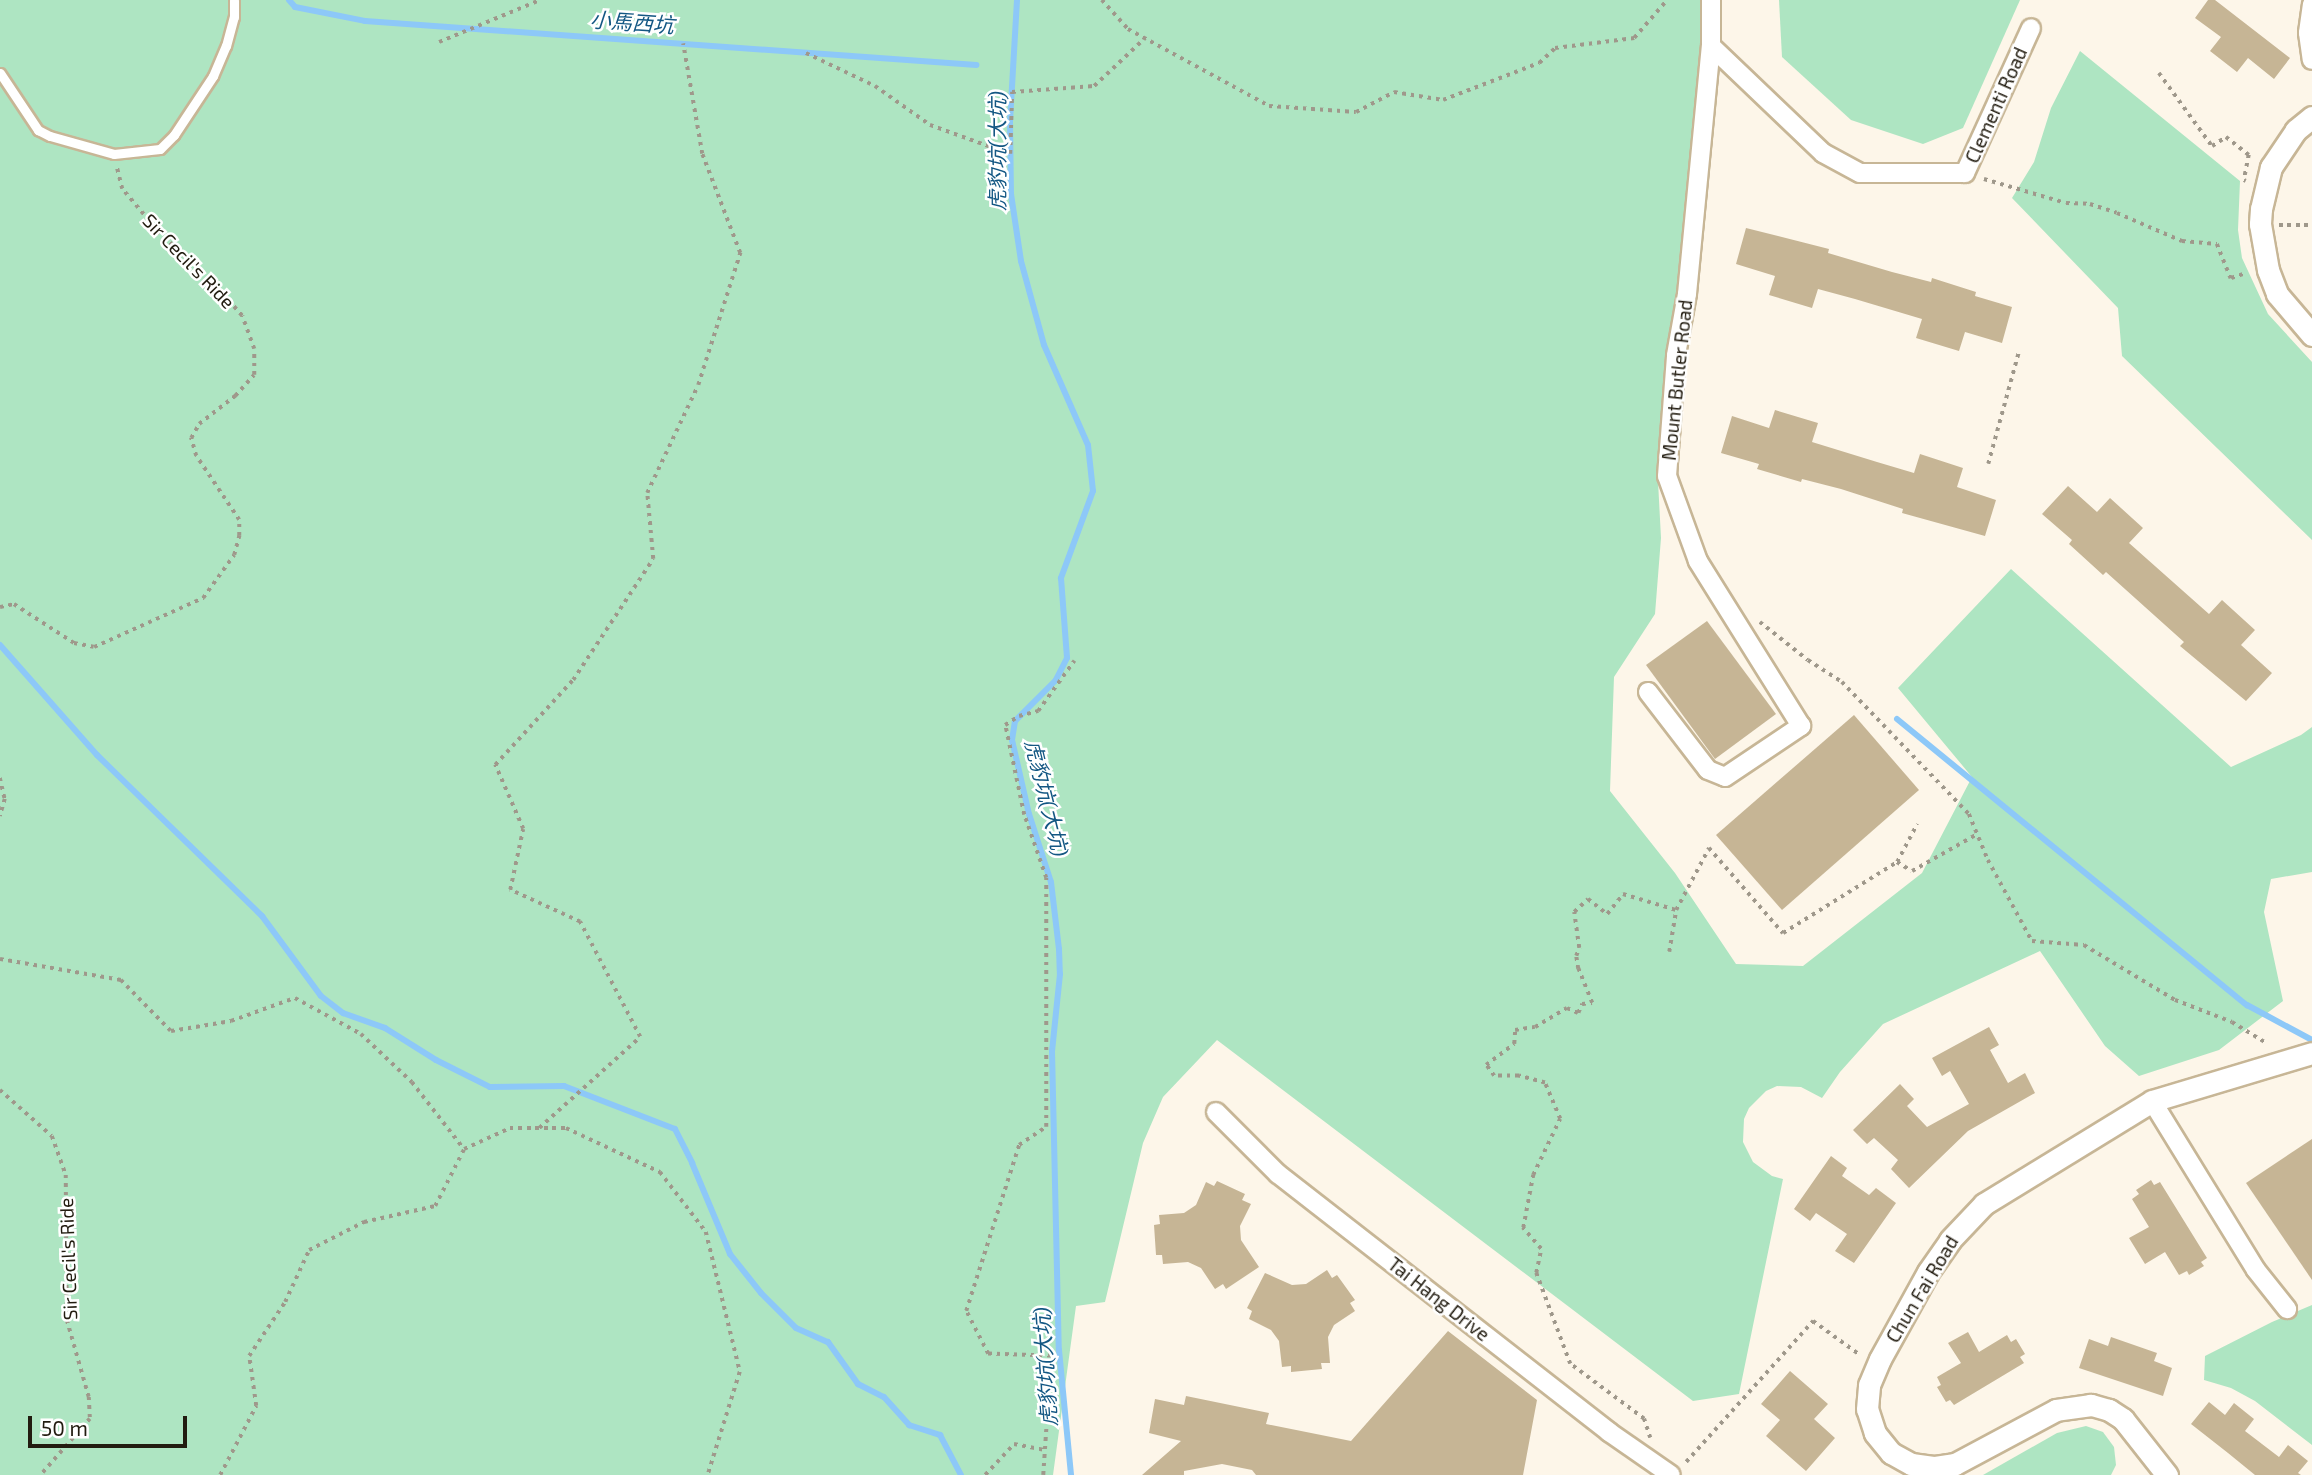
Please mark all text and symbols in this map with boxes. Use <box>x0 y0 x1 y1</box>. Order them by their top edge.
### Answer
water label: 小馬西坑 <box>589 7 675 37</box>
street label: Clementi Road <box>1960 43 2032 167</box>
water label: 虎豹坑(大坑) <box>984 91 1010 211</box>
street label: Sir Cecil's Ride <box>138 209 240 313</box>
street label: Mount Butler Road <box>1657 298 1697 462</box>
water label: 虎豹坑(大坑) <box>1020 737 1074 859</box>
street label: Sir Cecil's Ride <box>54 1197 82 1321</box>
street label: Chun Fai Road <box>1881 1231 1963 1347</box>
street label: Tai Hang Drive <box>1384 1252 1494 1346</box>
water label: 虎豹坑(大坑) <box>1028 1306 1062 1428</box>
scale bar <box>32 1402 191 1446</box>
text: 50 m <box>41 1415 88 1440</box>

